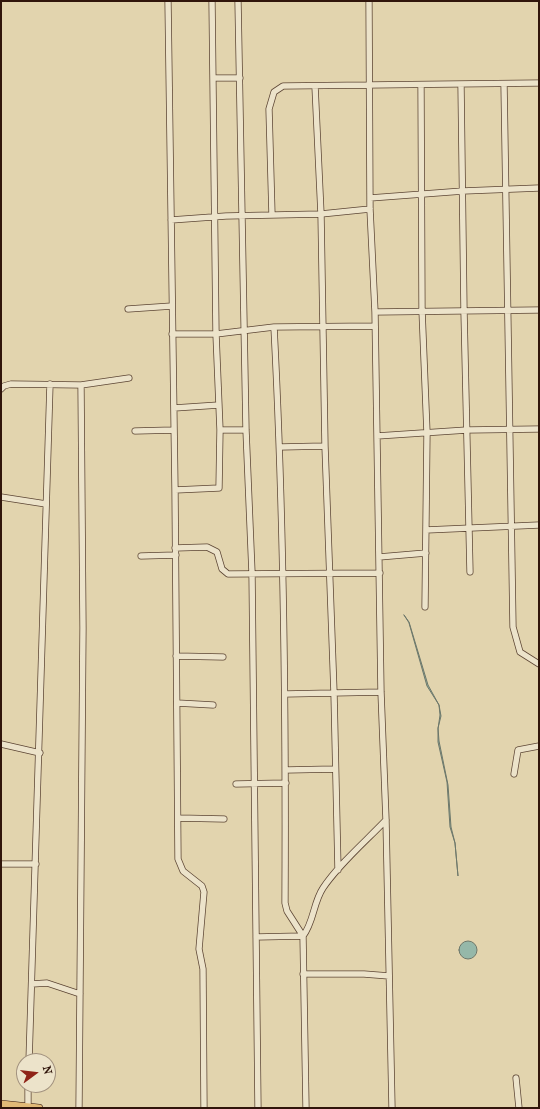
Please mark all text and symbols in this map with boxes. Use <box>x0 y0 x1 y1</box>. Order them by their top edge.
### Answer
north arrow <box>16 1053 56 1093</box>
text: N <box>40 1064 54 1076</box>

